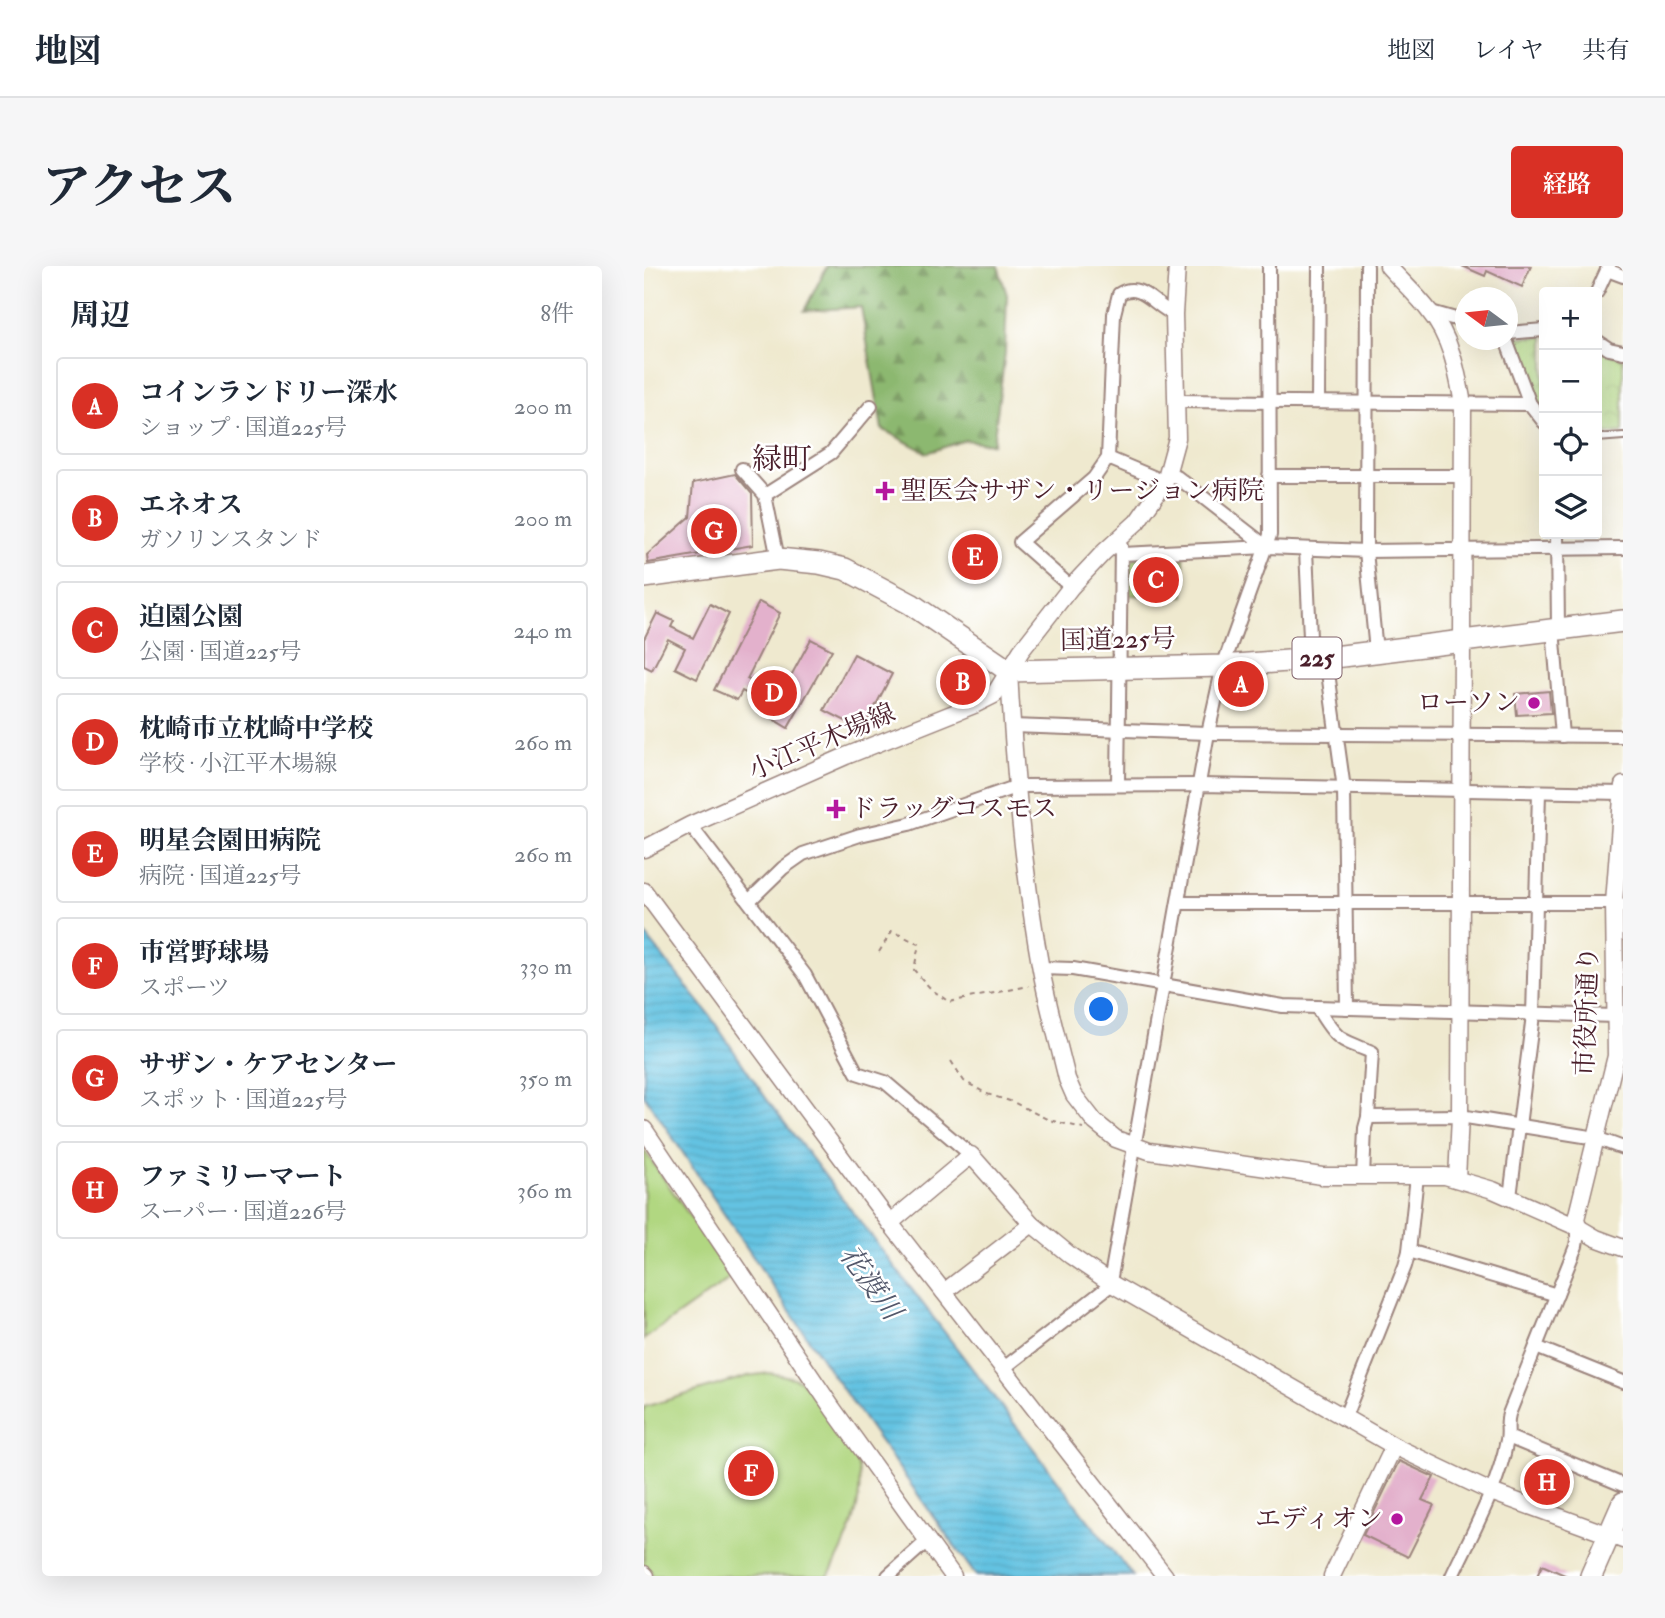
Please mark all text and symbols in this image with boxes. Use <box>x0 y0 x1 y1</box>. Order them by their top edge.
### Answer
text: 地図 <box>35 31 101 72</box>
text: 地図 <box>1387 35 1435 66</box>
text: レイヤ <box>1473 35 1544 66</box>
text: 共有 <box>1582 35 1630 66</box>
button: 経路 <box>1511 146 1623 218</box>
text: アクセス <box>42 157 237 218</box>
north arrow <box>1455 287 1518 350</box>
map controls <box>1539 287 1602 539</box>
button: + <box>1539 287 1602 350</box>
text: 周辺 <box>70 297 130 334</box>
text: 8件 <box>540 299 574 328</box>
button: − <box>1539 350 1602 413</box>
text: コインランドリー深水 <box>139 377 398 409</box>
text: A <box>88 392 102 421</box>
text: 200 m <box>514 392 572 421</box>
text: ショップ · 国道225号 <box>139 413 347 442</box>
button: locate <box>1539 413 1602 476</box>
district label: 緑町 <box>752 441 812 478</box>
place label: 聖医会サザン・リージョン病院 <box>901 475 1263 507</box>
button: layers <box>1539 476 1602 539</box>
marker: 聖医会サザン・リージョン病院 <box>875 481 895 501</box>
text: エネオス <box>139 489 243 521</box>
text: B <box>87 504 103 533</box>
text: 200 m <box>514 504 572 533</box>
pin: G <box>691 505 737 557</box>
text: ガソリンスタンド <box>139 525 322 554</box>
pin: E <box>952 531 998 583</box>
pin: C <box>1133 554 1179 606</box>
text: 迫園公園 <box>139 601 243 633</box>
text: C <box>87 616 103 645</box>
text: 240 m <box>513 616 572 645</box>
street label: 国道225号 <box>1060 623 1176 657</box>
text: 公園 · 国道225号 <box>139 637 302 666</box>
road number: 225 <box>1292 638 1342 678</box>
pin: B <box>940 656 986 708</box>
pin: A <box>1218 658 1264 710</box>
pin: D <box>751 667 797 719</box>
place label: ローソン <box>1417 687 1520 719</box>
marker: ローソン <box>1526 695 1542 711</box>
street label: 小江平木場線 <box>744 697 900 787</box>
text: 枕崎市立枕崎中学校 <box>139 713 373 745</box>
text: D <box>86 728 104 757</box>
text: 260 m <box>514 728 572 757</box>
text: 学校 · 小江平木場線 <box>139 749 337 778</box>
place label: ドラッグコスモス <box>850 793 1057 825</box>
marker: ドラッグコスモス <box>828 801 844 817</box>
text: 明星会園田病院 <box>139 825 321 857</box>
text: E <box>87 840 103 869</box>
text: 260 m <box>514 840 572 869</box>
text: 病院 · 国道225号 <box>139 861 302 890</box>
text: 市営野球場 <box>139 937 269 969</box>
street label: 市役所通り <box>1569 945 1605 1077</box>
text: F <box>88 952 102 981</box>
text: 330 m <box>520 952 572 981</box>
text: スポーツ <box>139 973 230 1002</box>
your location <box>1084 992 1118 1026</box>
text: サザン・ケアセンター <box>139 1049 397 1081</box>
text: G <box>85 1064 105 1093</box>
text: 350 m <box>519 1064 572 1093</box>
text: スポット · 国道225号 <box>139 1085 348 1114</box>
text: ファミリーマート <box>139 1161 346 1193</box>
text: H <box>86 1176 104 1205</box>
text: 360 m <box>517 1176 572 1205</box>
text: スーパー · 国道226号 <box>139 1197 347 1226</box>
water label: 花渡川 <box>831 1239 911 1330</box>
pin: F <box>728 1447 774 1499</box>
pin: H <box>1524 1456 1570 1508</box>
place label: エディオン <box>1255 1503 1383 1535</box>
marker: エディオン <box>1389 1511 1405 1527</box>

